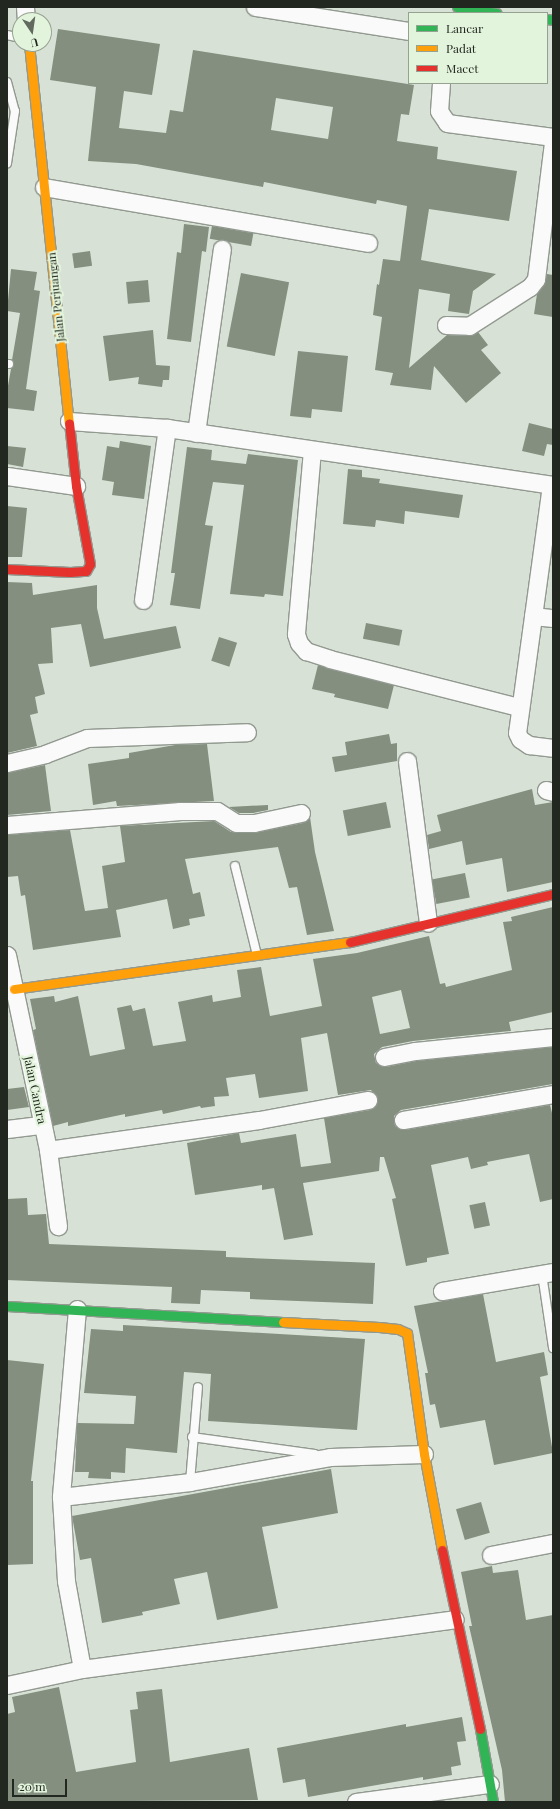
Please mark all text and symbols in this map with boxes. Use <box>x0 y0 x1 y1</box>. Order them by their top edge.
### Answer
north arrow <box>12 12 52 52</box>
legend <box>408 12 548 84</box>
text: Lancar <box>446 20 483 36</box>
text: U <box>29 35 40 51</box>
text: Padat <box>446 40 476 56</box>
text: Macet <box>446 60 479 76</box>
street label: Jalan Perjuangan <box>44 251 68 343</box>
street label: Jalan Candra <box>21 1055 49 1125</box>
scale bar <box>14 1771 69 1797</box>
text: 20 m <box>19 1778 46 1794</box>

